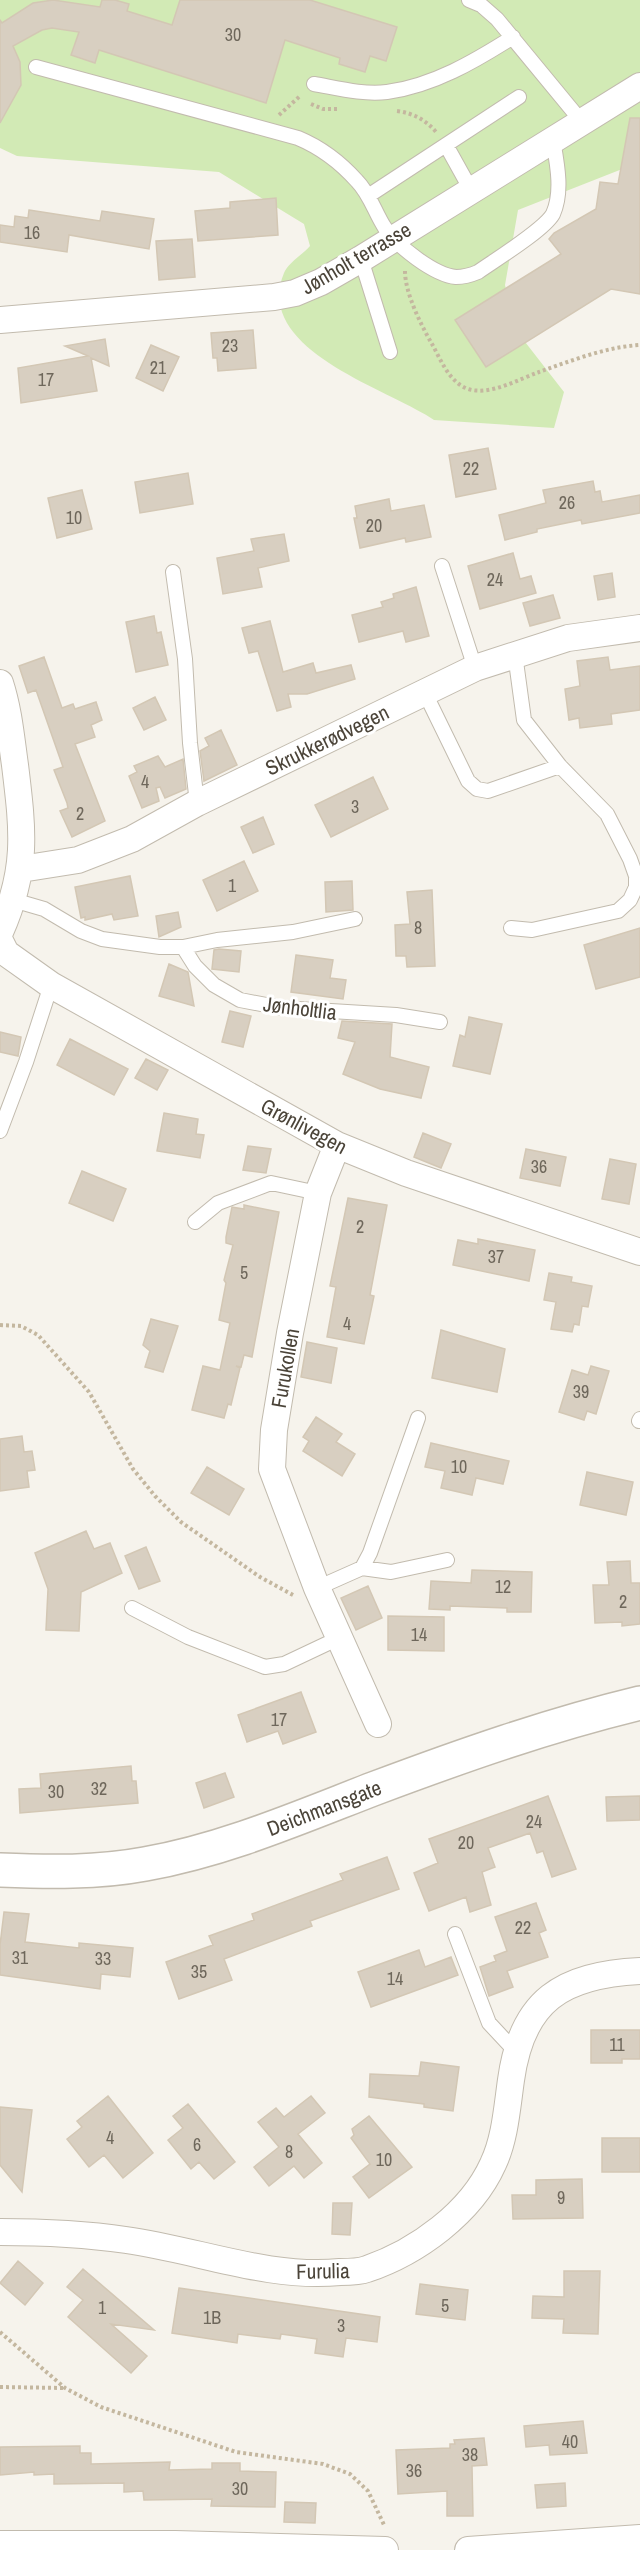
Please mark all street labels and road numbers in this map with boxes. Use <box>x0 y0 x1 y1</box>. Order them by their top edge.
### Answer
street label: Jønholt terrasse <box>296 215 416 301</box>
street label: Skrukkerødvegen <box>260 698 394 782</box>
street label: Jønholtlia <box>262 989 339 1027</box>
street label: Grønlivegen <box>256 1091 352 1161</box>
street label: Furukollen <box>264 1326 306 1410</box>
street label: Deichmansgate <box>263 1773 385 1843</box>
street label: Furulia <box>296 2256 350 2286</box>

